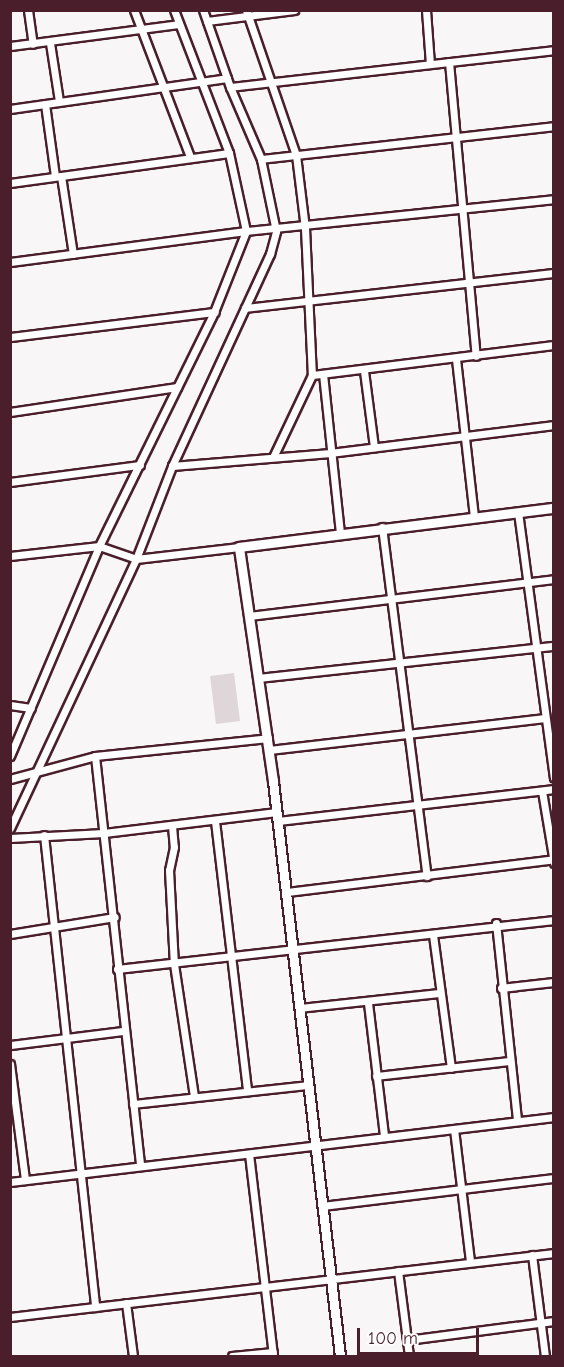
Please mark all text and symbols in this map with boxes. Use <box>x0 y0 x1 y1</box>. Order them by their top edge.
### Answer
scale bar <box>360 1316 482 1354</box>
text: 100 m <box>368 1328 418 1349</box>

